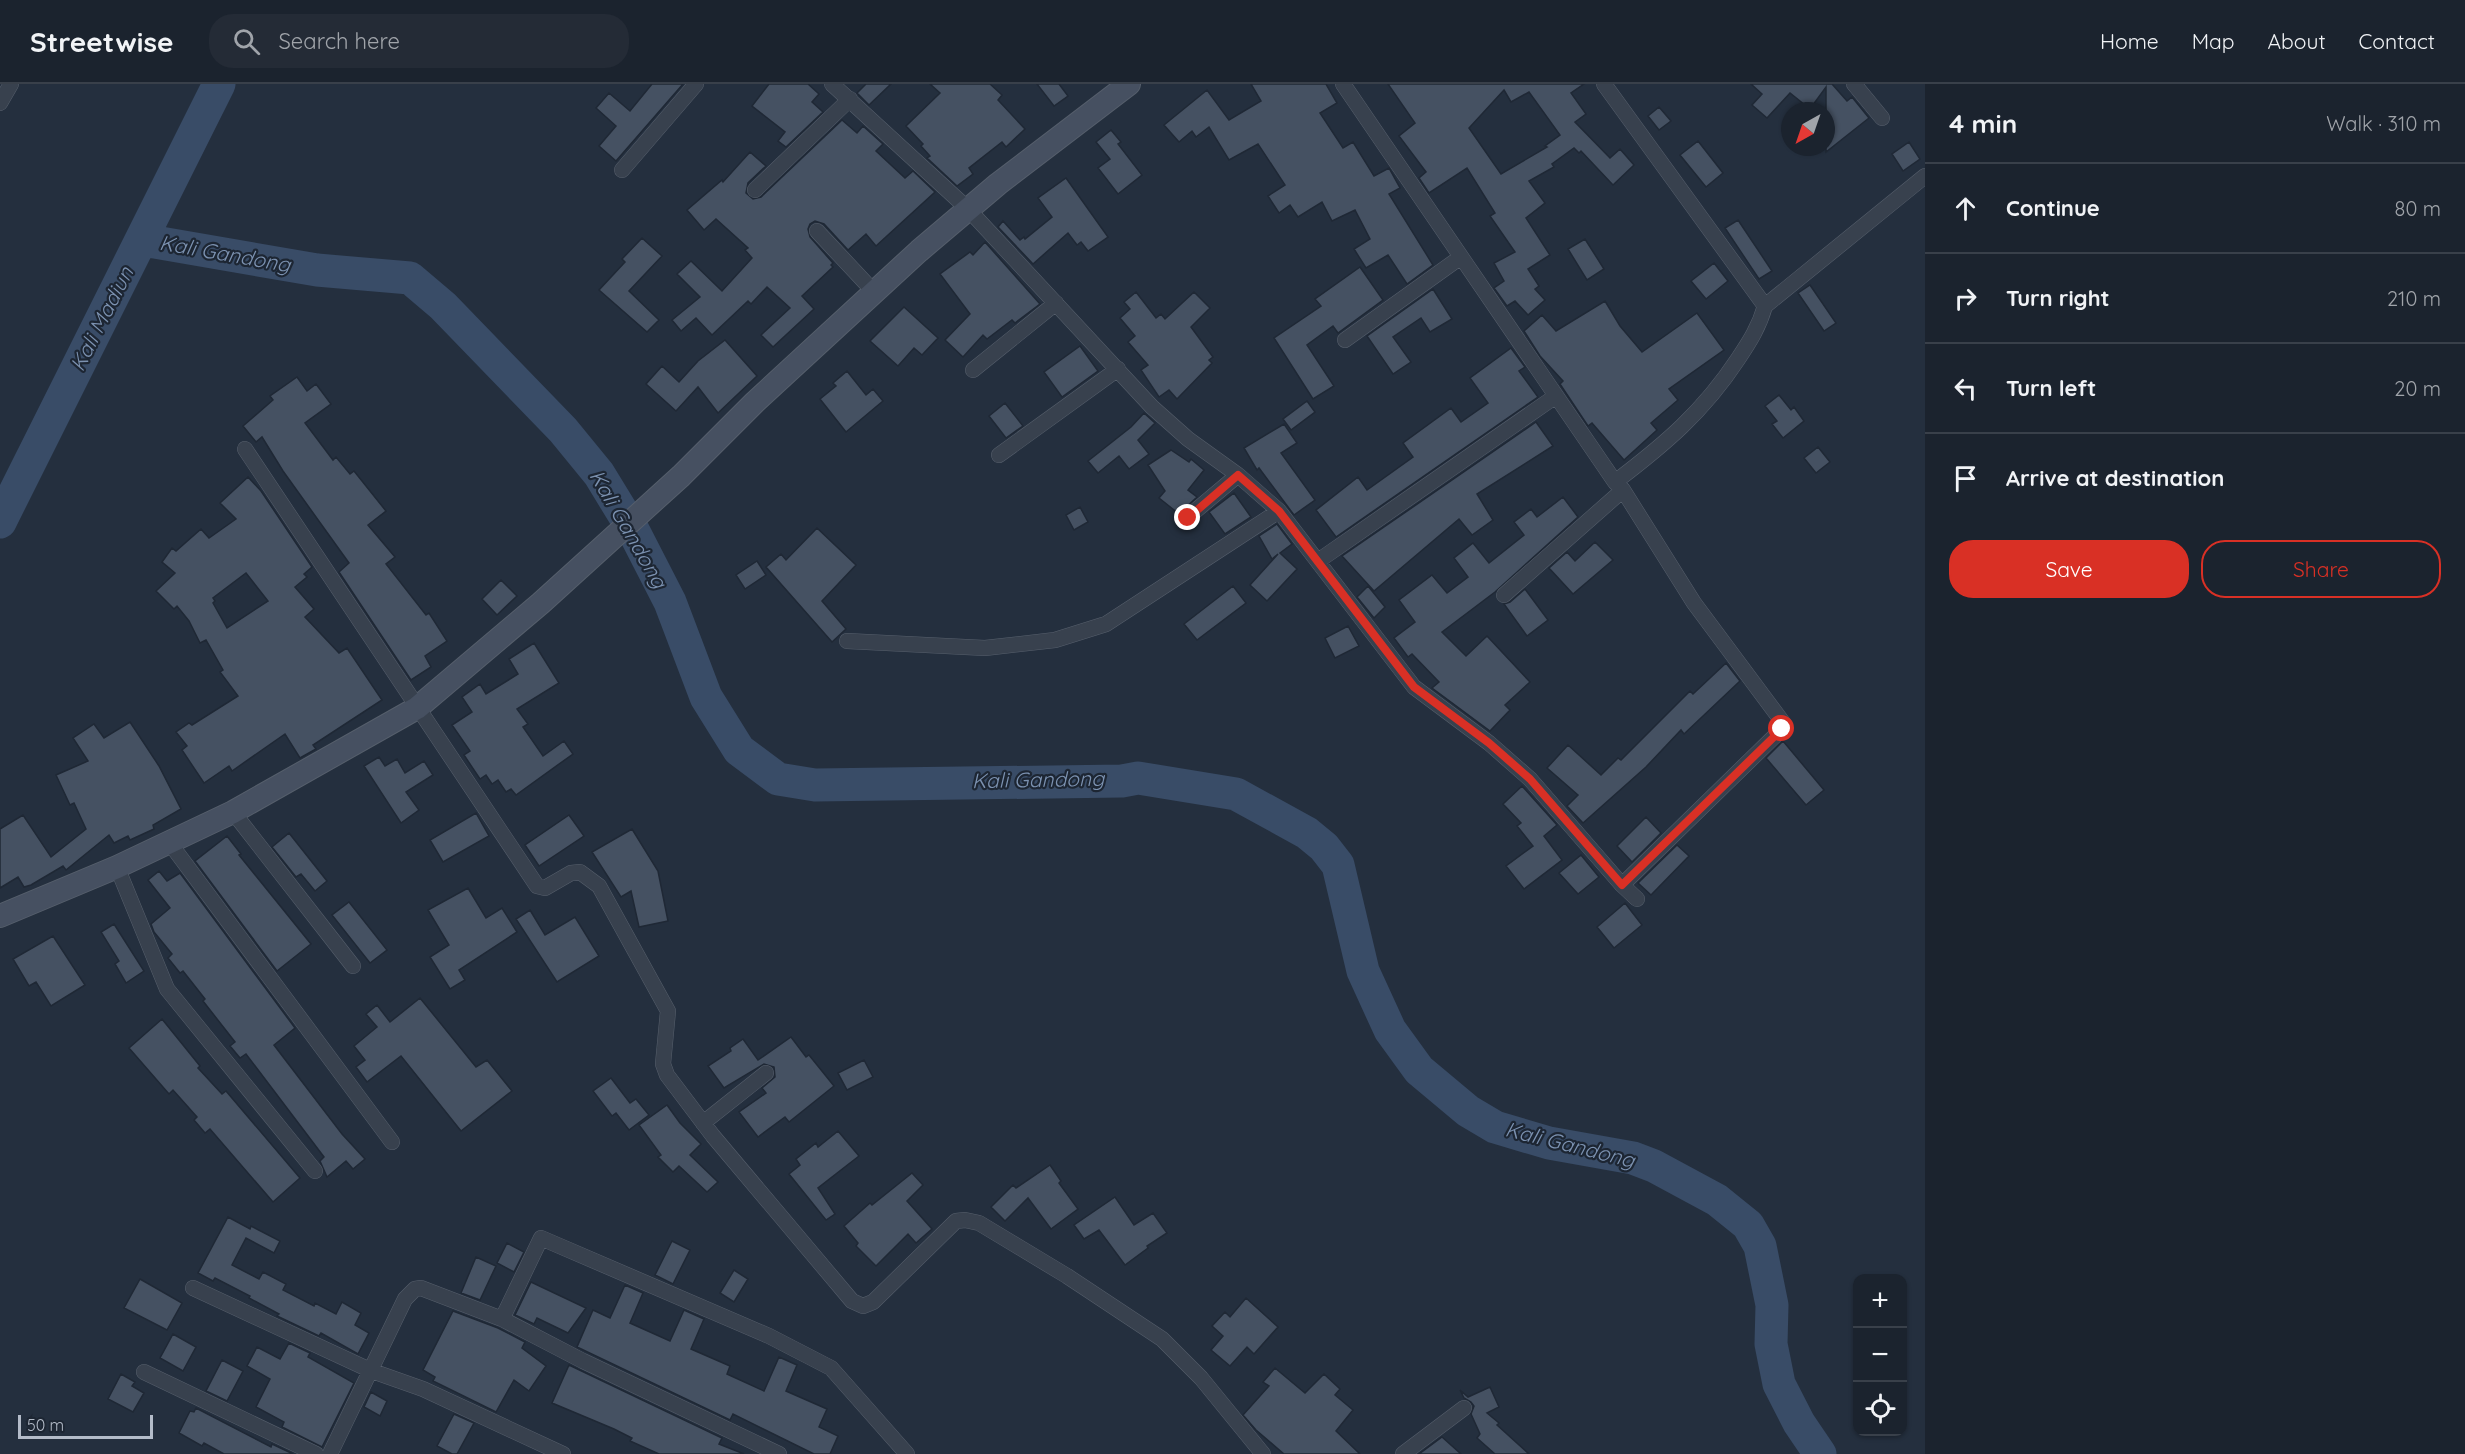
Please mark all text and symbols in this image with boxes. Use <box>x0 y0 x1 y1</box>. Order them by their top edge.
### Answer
search box <box>209 14 629 68</box>
text: Streetwise <box>30 24 173 59</box>
icon: search <box>230 25 263 58</box>
text: Search here <box>278 27 400 55</box>
text: Home <box>2100 28 2159 54</box>
text: Map <box>2192 28 2235 54</box>
text: About <box>2268 28 2326 54</box>
text: Contact <box>2359 28 2435 54</box>
north arrow <box>1781 102 1835 156</box>
text: 4 min <box>1949 107 2017 140</box>
text: Walk · 310 m <box>2326 111 2441 136</box>
icon: ahead <box>1949 192 1982 225</box>
text: Continue <box>2006 194 2100 222</box>
text: 80 m <box>2395 196 2441 221</box>
water label: Kali Gandong <box>158 229 294 278</box>
water label: Kali Madiun <box>64 261 139 375</box>
icon: right <box>1949 282 1982 315</box>
text: Turn right <box>2006 284 2110 312</box>
text: 210 m <box>2387 286 2441 311</box>
icon: left <box>1949 372 1982 405</box>
text: Turn left <box>2006 374 2096 402</box>
text: 20 m <box>2394 376 2441 401</box>
icon: arrive <box>1949 462 1982 495</box>
text: Arrive at destination <box>2006 464 2224 492</box>
water label: Kali Gandong <box>585 465 674 594</box>
route end <box>1174 504 1200 530</box>
button: Save <box>1949 540 2189 598</box>
button: Share <box>2201 540 2441 598</box>
route start <box>1768 715 1794 741</box>
water label: Kali Gandong <box>972 765 1106 793</box>
water label: Kali Gandong <box>1503 1115 1639 1173</box>
map controls <box>1853 1274 1907 1436</box>
button: + <box>1853 1274 1907 1328</box>
button: − <box>1853 1328 1907 1382</box>
button: locate <box>1853 1382 1907 1436</box>
scale bar <box>18 1412 153 1440</box>
text: 50 m <box>27 1415 64 1435</box>

